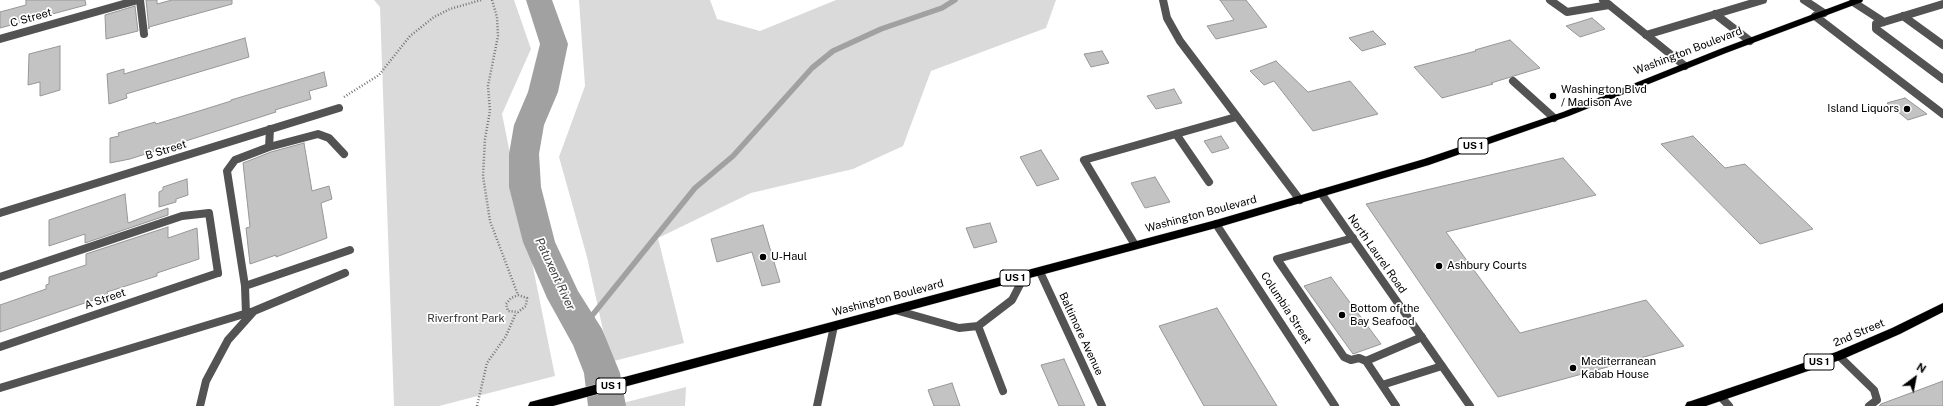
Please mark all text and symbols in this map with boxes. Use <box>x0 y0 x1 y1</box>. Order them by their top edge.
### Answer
street label: C Street <box>9 6 53 30</box>
street label: Washington Boulevard <box>1632 24 1744 78</box>
place label: Washington Blvd / Madison Ave <box>1561 83 1647 109</box>
marker: Washington Blvd / Madison Ave <box>1548 91 1558 101</box>
place label: Island Liquors <box>1827 102 1899 116</box>
marker: Island Liquors <box>1902 104 1912 114</box>
street label: B Street <box>144 138 188 162</box>
road number: US 1 <box>1458 138 1488 154</box>
street label: Washington Boulevard <box>1144 193 1258 235</box>
street label: North Laurel Road <box>1345 212 1409 296</box>
water label: Patuxent River <box>532 235 578 313</box>
place label: U-Haul <box>771 250 807 264</box>
marker: U-Haul <box>758 252 768 262</box>
place label: Ashbury Courts <box>1447 259 1527 273</box>
marker: Ashbury Courts <box>1434 261 1444 271</box>
road number: US 1 <box>1000 270 1030 286</box>
street label: Columbia Street <box>1258 270 1314 346</box>
street label: Washington Boulevard <box>831 277 945 319</box>
street label: A Street <box>83 286 127 312</box>
street label: Baltimore Avenue <box>1056 290 1106 378</box>
place label: Bottom of the Bay Seafood <box>1350 302 1420 328</box>
marker: Bottom of the Bay Seafood <box>1337 310 1347 320</box>
park label: Riverfront Park <box>427 312 505 326</box>
street label: 2nd Street <box>1831 316 1887 350</box>
road number: US 1 <box>1804 354 1834 370</box>
place label: Mediterranean Kabab House <box>1581 355 1656 381</box>
north arrow <box>1895 358 1935 398</box>
text: N <box>1915 360 1928 375</box>
marker: Mediterranean Kabab House <box>1568 363 1578 373</box>
road number: US 1 <box>596 378 626 394</box>

